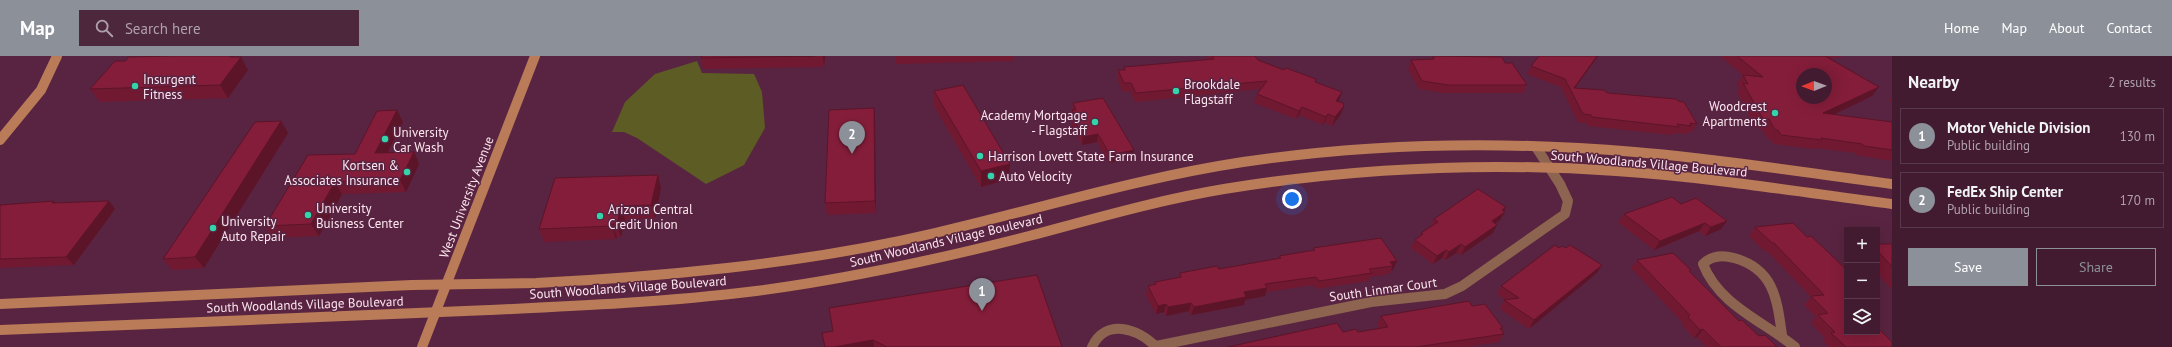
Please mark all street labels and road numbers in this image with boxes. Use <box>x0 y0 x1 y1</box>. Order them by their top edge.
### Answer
street label: West University Avenue <box>435 134 498 260</box>
street label: South Woodlands Village Boulevard <box>1550 146 1748 181</box>
street label: South Woodlands Village Boulevard <box>848 210 1044 271</box>
street label: South Woodlands Village Boulevard <box>529 272 727 303</box>
street label: South Linmar Court <box>1328 273 1438 305</box>
street label: South Woodlands Village Boulevard <box>206 293 404 316</box>

